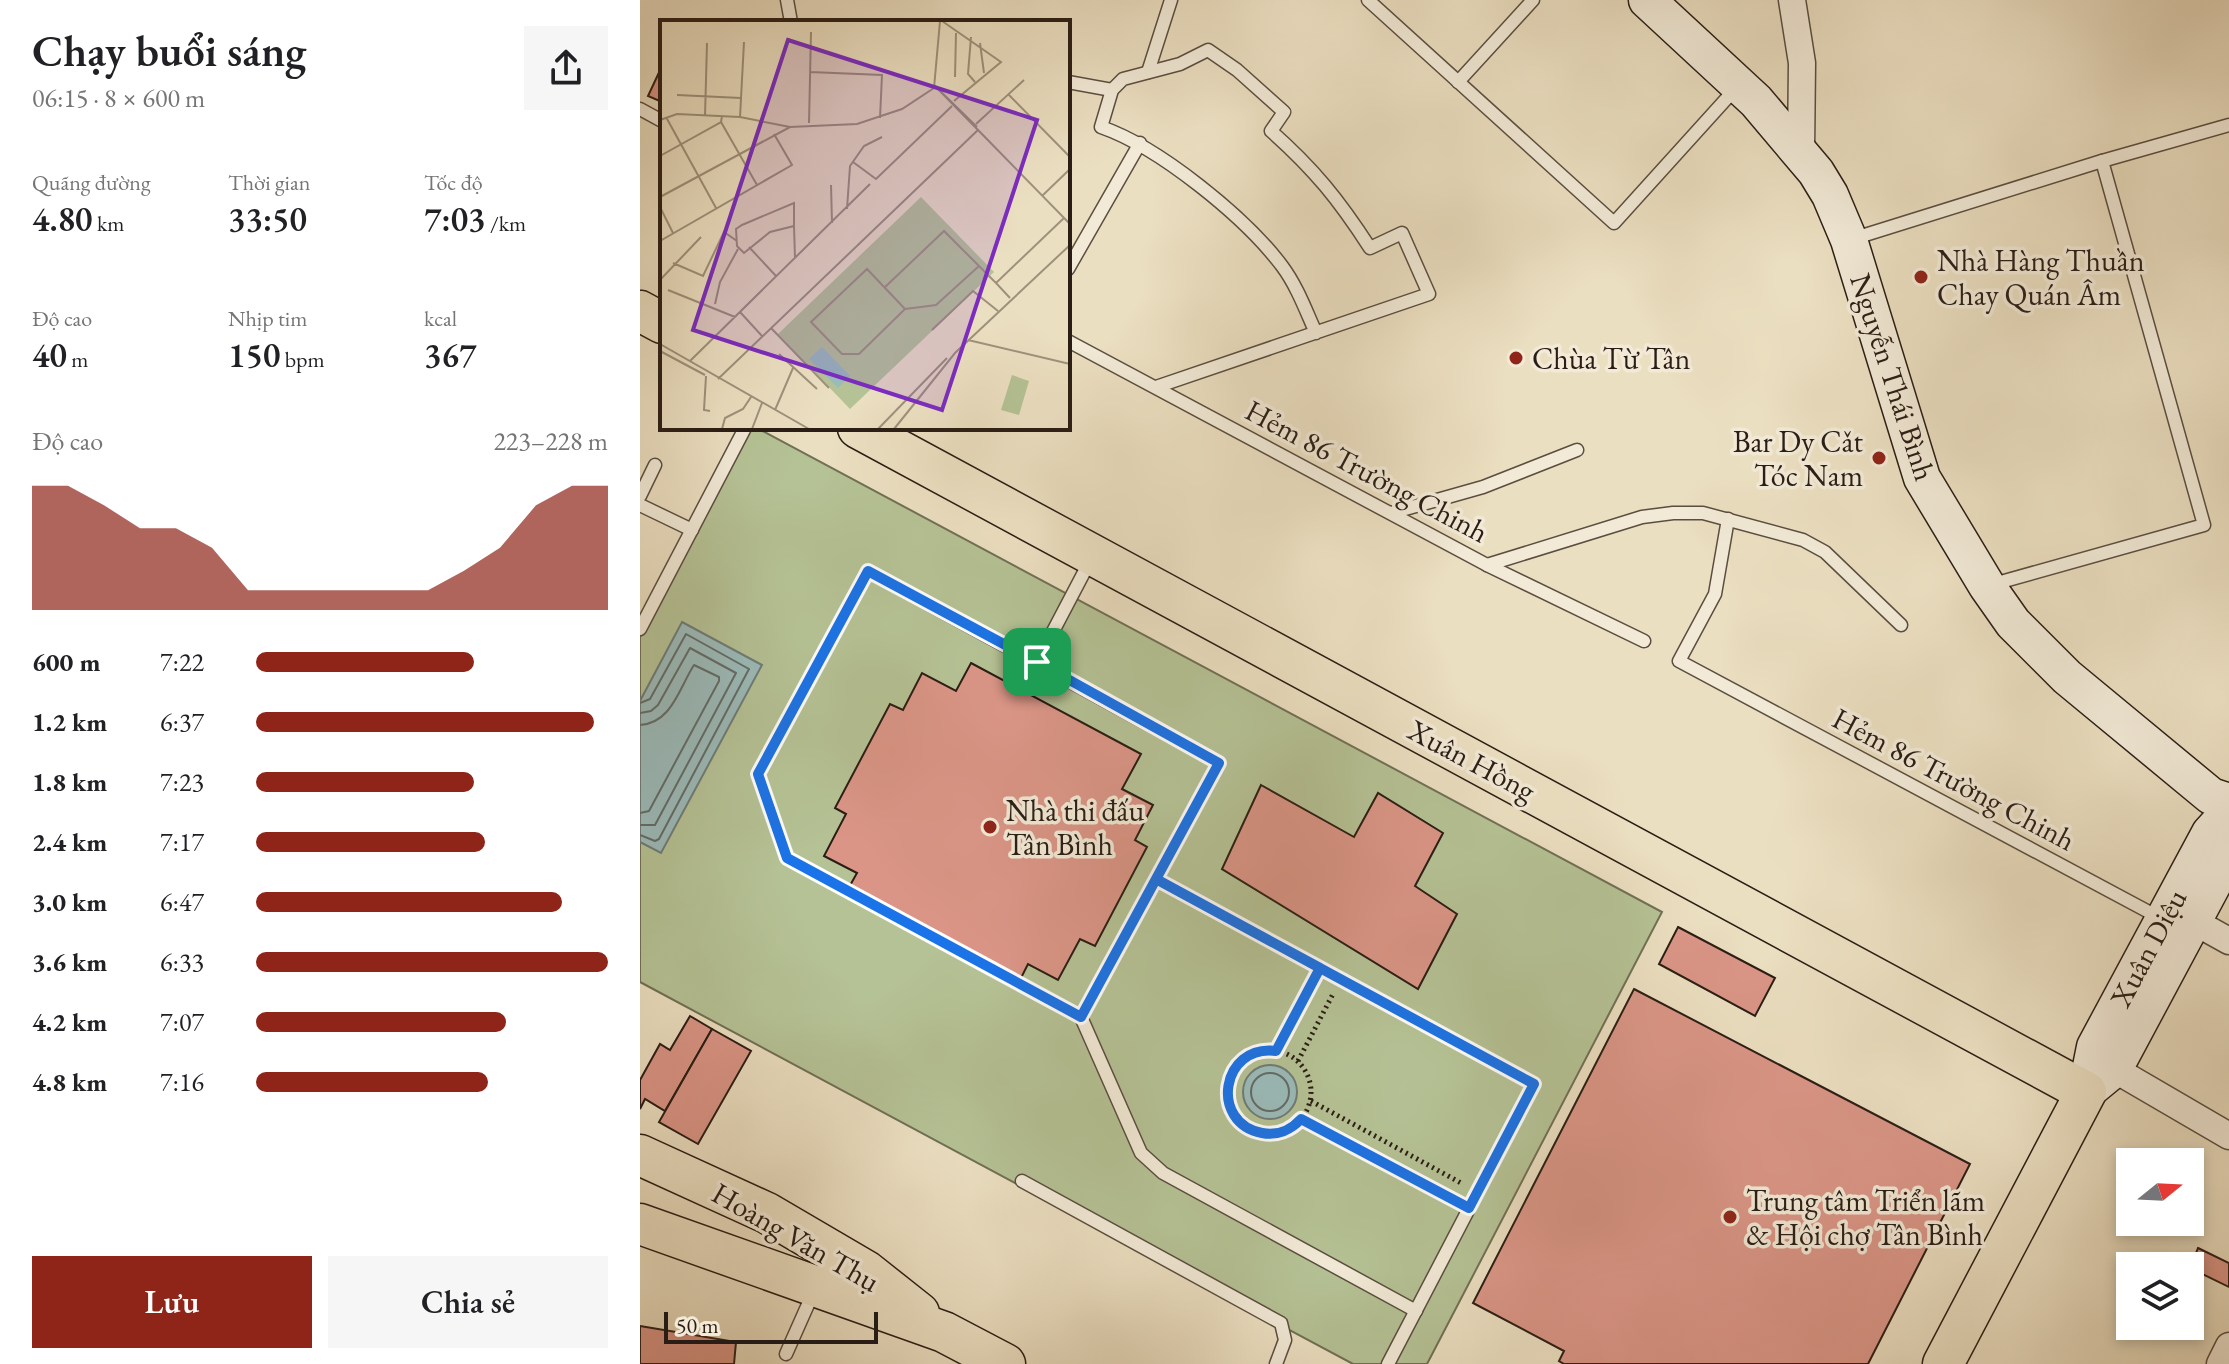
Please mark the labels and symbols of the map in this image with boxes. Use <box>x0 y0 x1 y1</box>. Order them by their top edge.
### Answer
inset map <box>660 20 1070 430</box>
place label: Nhà Hàng Thuần Chay Quán Âm <box>1937 241 2145 314</box>
street label: Nguyễn Thái Bình <box>1841 268 1945 486</box>
marker: Nhà Hàng Thuần Chay Quán Âm <box>1912 268 1930 286</box>
place label: Chùa Từ Tân <box>1532 339 1690 378</box>
marker: Chùa Từ Tân <box>1507 349 1525 367</box>
street label: Hẻm 86 Trường Chinh <box>1239 391 1495 551</box>
place label: Bar Dy Cǎt Tóc Nam <box>1733 422 1864 495</box>
marker: Bar Dy Cǎt Tóc Nam <box>1870 449 1888 467</box>
pin <box>1003 628 1071 696</box>
street label: Hẻm 86 Trường Chinh <box>1826 699 2082 859</box>
street label: Xuân Hồng <box>1401 710 1543 810</box>
place label: Nhà thi đấu Tân Bình <box>1006 791 1145 864</box>
marker: Nhà thi đấu Tân Bình <box>981 818 999 836</box>
street label: Xuân Diệu <box>2100 882 2195 1015</box>
north arrow <box>2116 1148 2204 1236</box>
street label: Hoàng Văn Thụ <box>705 1173 887 1301</box>
place label: Trung tâm Triển lãm & Hội chợ Tân Bình <box>1746 1181 1985 1254</box>
marker: Trung tâm Triển lãm & Hội chợ Tân Bình <box>1721 1208 1739 1226</box>
scale bar <box>664 1308 878 1344</box>

